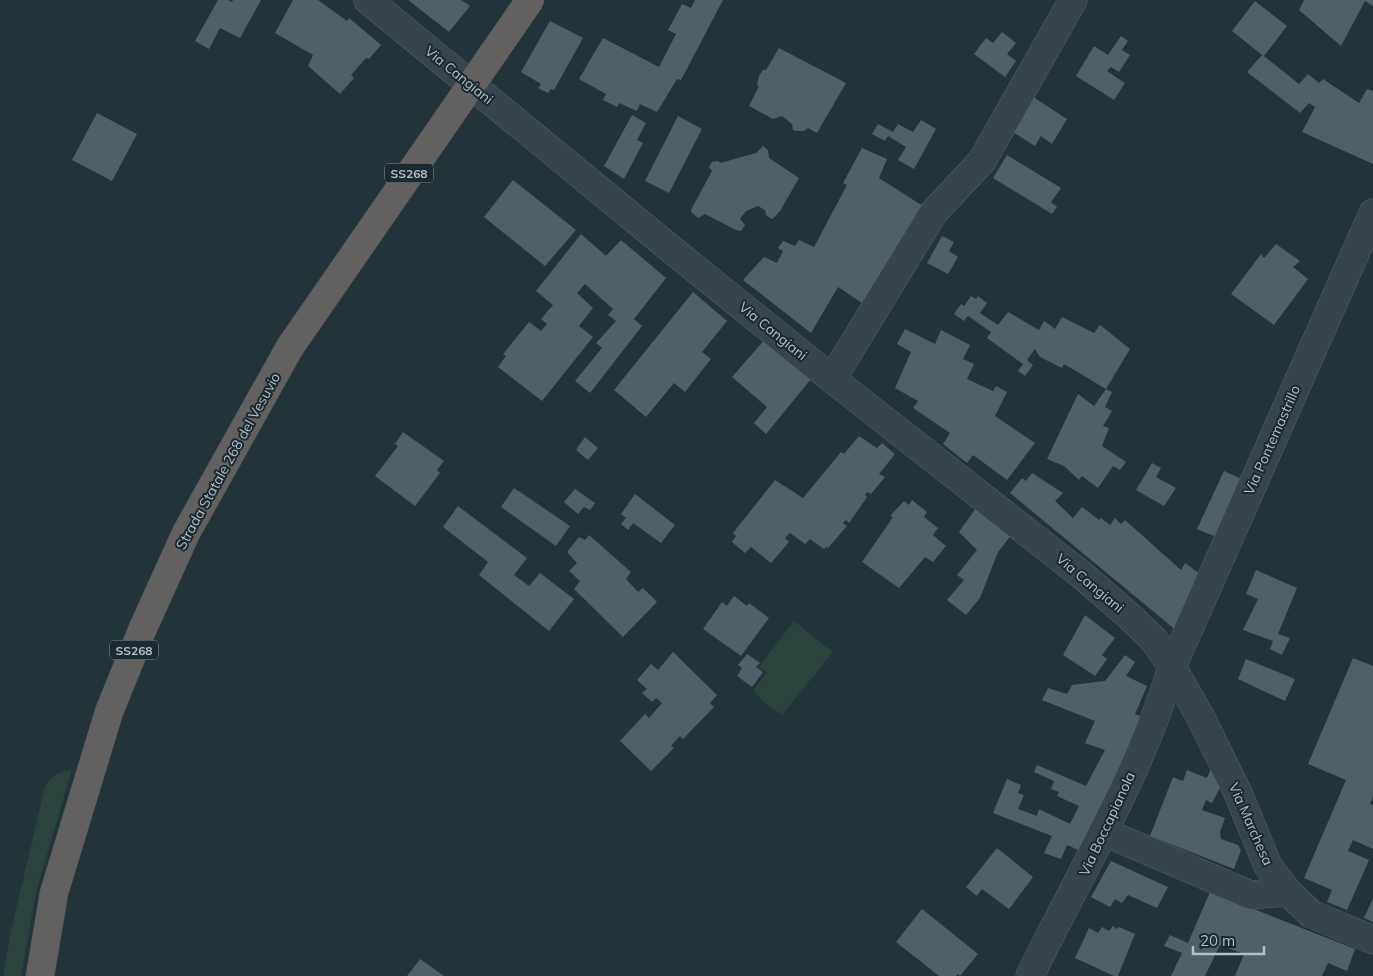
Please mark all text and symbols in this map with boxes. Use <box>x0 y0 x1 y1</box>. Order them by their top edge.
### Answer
street label: Via Cangiani <box>421 42 497 108</box>
road number: SS268 <box>385 164 433 182</box>
street label: Via Cangiani <box>735 298 811 364</box>
street label: Strada Statale 268 del Vesuvio <box>172 369 284 553</box>
street label: Via Pontemastrillo <box>1240 382 1304 498</box>
street label: Via Cangiani <box>1052 549 1128 617</box>
road number: SS268 <box>110 640 158 660</box>
street label: Via Boccapianola <box>1075 769 1139 879</box>
street label: Via Marchesa <box>1225 780 1277 868</box>
scale bar <box>1193 924 1264 956</box>
text: 20 m <box>1200 931 1235 950</box>

